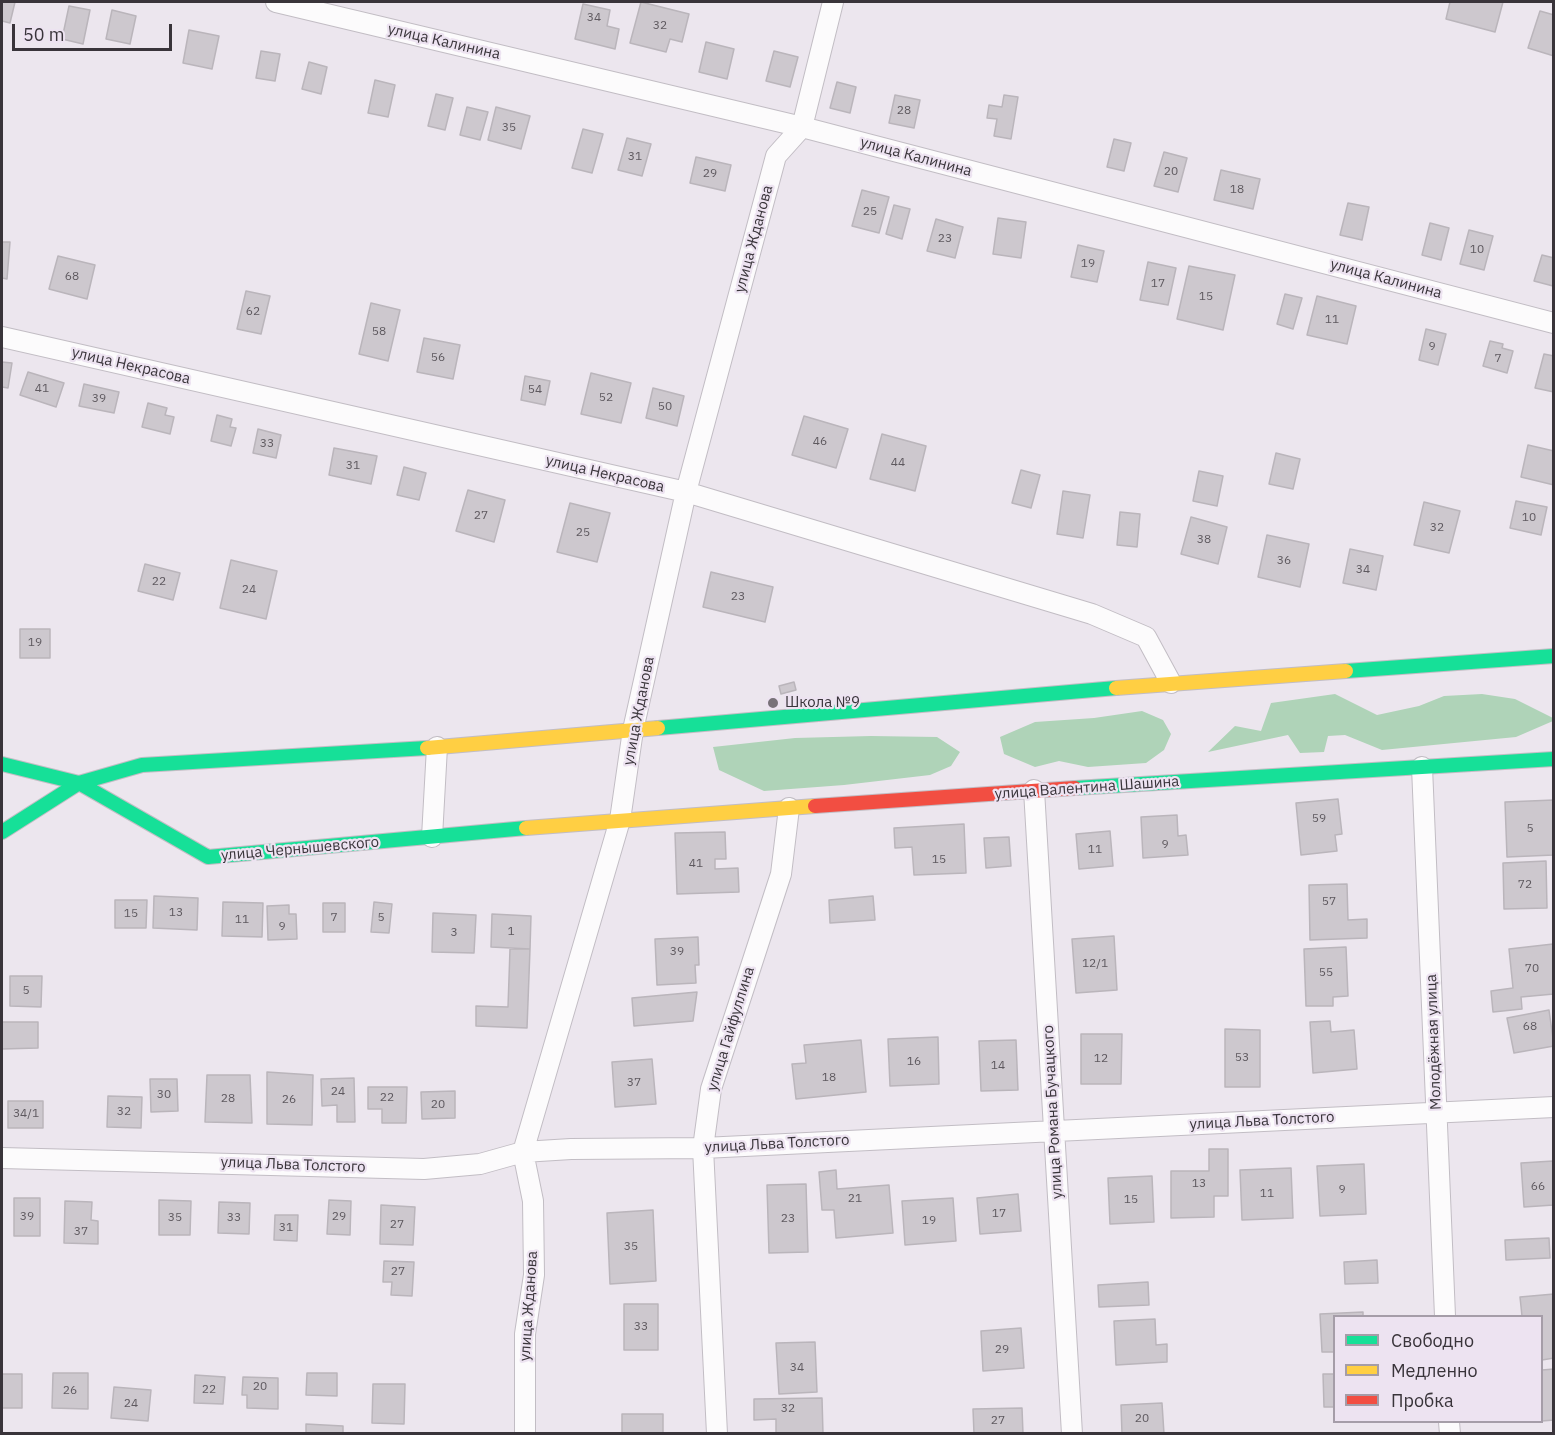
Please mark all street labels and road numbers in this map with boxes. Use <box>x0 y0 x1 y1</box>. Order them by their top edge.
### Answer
street label: улица Калинина <box>386 20 502 64</box>
street label: улица Калинина <box>858 133 974 181</box>
street label: улица Жданова <box>731 183 777 295</box>
street label: улица Калинина <box>1328 255 1444 303</box>
street label: улица Некрасова <box>70 344 192 388</box>
street label: улица Некрасова <box>544 452 666 496</box>
street label: улица Жданова <box>620 655 658 767</box>
street label: улица Валентина Шашина <box>994 773 1180 803</box>
street label: улица Чернышевского <box>220 833 380 865</box>
street label: улица Гайфуллина <box>704 965 758 1093</box>
street label: Молодёжная улица <box>1423 974 1445 1110</box>
street label: улица Романа Бучацкого <box>1039 1025 1067 1199</box>
street label: улица Льва Толстого <box>1189 1108 1335 1134</box>
street label: улица Льва Толстого <box>704 1131 850 1157</box>
street label: улица Льва Толстого <box>220 1153 366 1177</box>
street label: улица Жданова <box>516 1250 542 1362</box>

